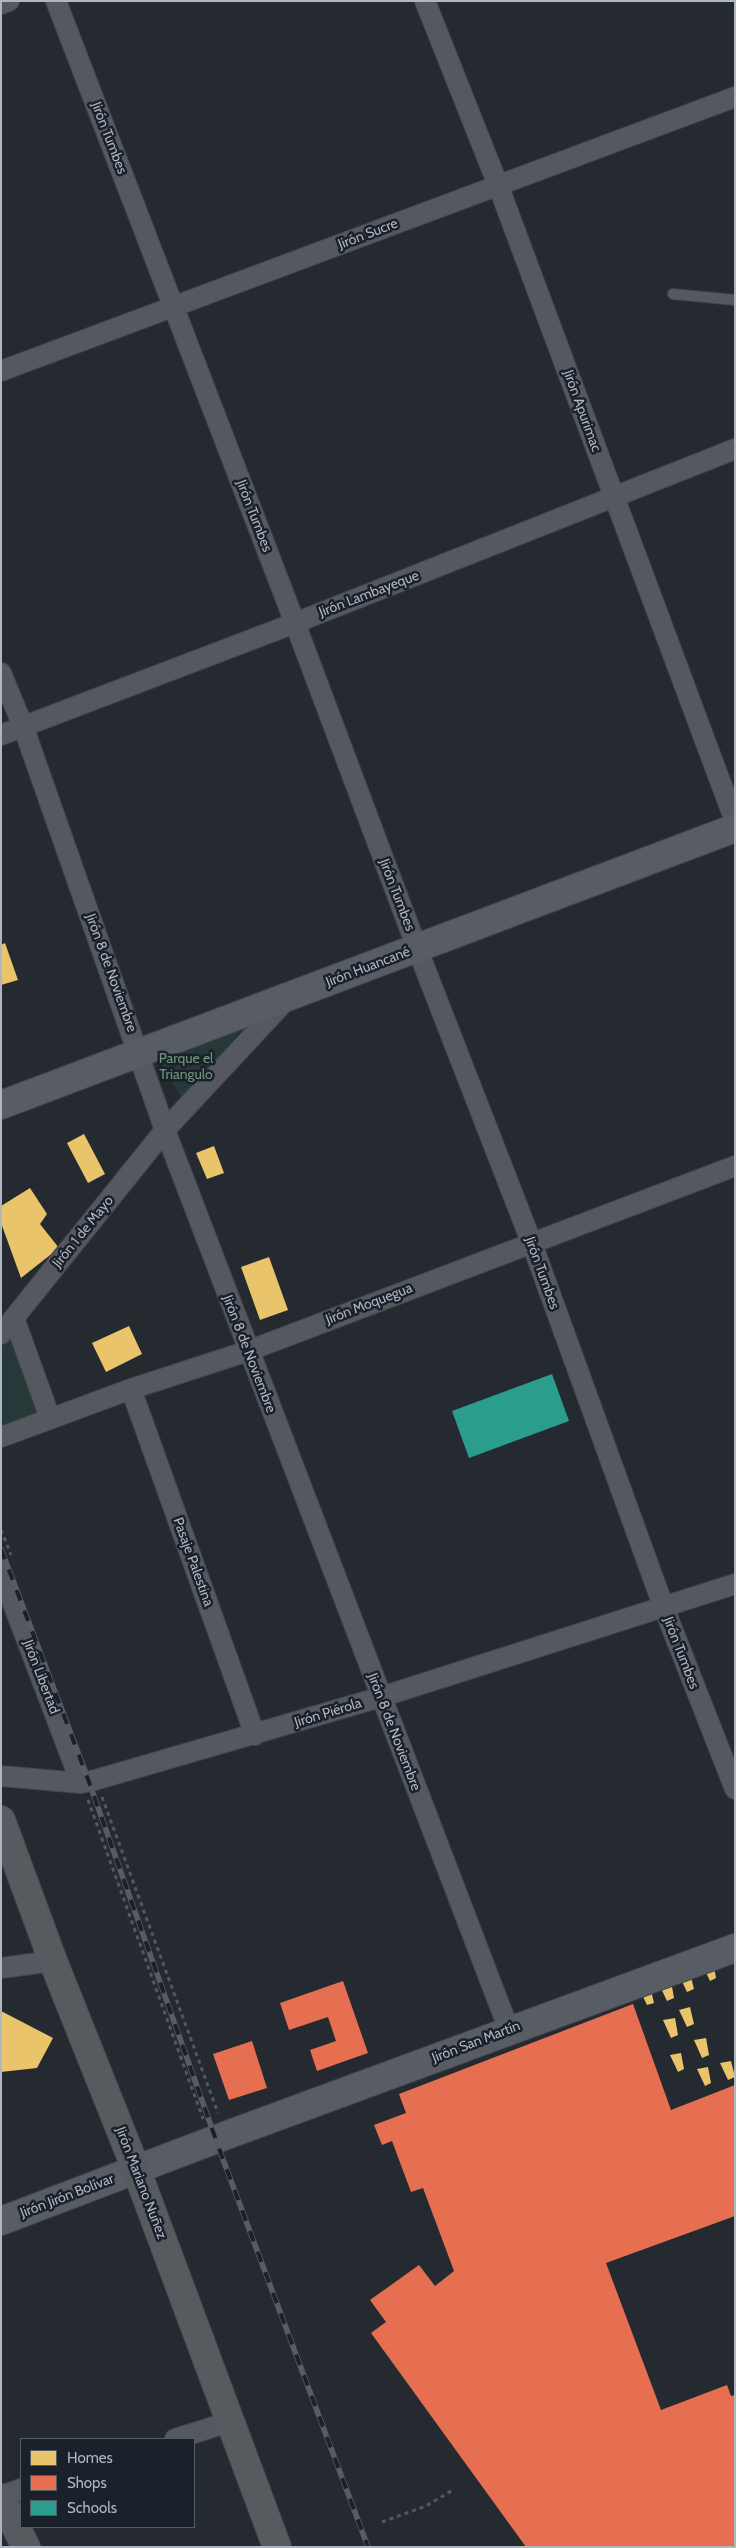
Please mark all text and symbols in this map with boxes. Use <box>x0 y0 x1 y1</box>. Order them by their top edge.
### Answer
street label: Jirón Tumbes <box>88 100 130 176</box>
street label: Jirón Sucre <box>336 215 400 253</box>
street label: Jirón Apurimac <box>559 368 605 454</box>
street label: Jirón Tumbes <box>233 478 275 554</box>
street label: Jirón Lambayeque <box>317 567 421 621</box>
street label: Jirón Tumbes <box>376 857 418 933</box>
street label: Jirón 8 de Noviembre <box>82 912 140 1034</box>
street label: Jirón Huancané <box>323 943 413 991</box>
park label: Parque el Triangulo <box>159 1051 213 1084</box>
street label: Jirón 1 de Mayo <box>49 1193 117 1271</box>
street label: Jirón Tumbes <box>521 1234 563 1312</box>
street label: Jirón Moquegua <box>323 1280 415 1328</box>
street label: Jirón 8 de Noviembre <box>219 1293 279 1415</box>
street label: Pasaje Palestina <box>169 1515 217 1609</box>
street label: Jirón Tumbes <box>660 1615 702 1691</box>
street label: Jirón Libertad <box>19 1638 63 1716</box>
street label: Jirón 8 de Noviembre <box>364 1671 424 1793</box>
street label: Jirón Piérola <box>292 1695 364 1731</box>
street label: Jirón San Martín <box>430 2017 522 2067</box>
street label: Jirón Mariano Nuñez <box>112 2125 170 2241</box>
street label: Jirón Jirón Bolívar <box>18 2170 116 2222</box>
legend <box>20 2438 195 2528</box>
text: Homes <box>67 2449 113 2467</box>
text: Shops <box>67 2474 107 2492</box>
text: Schools <box>67 2499 117 2517</box>

